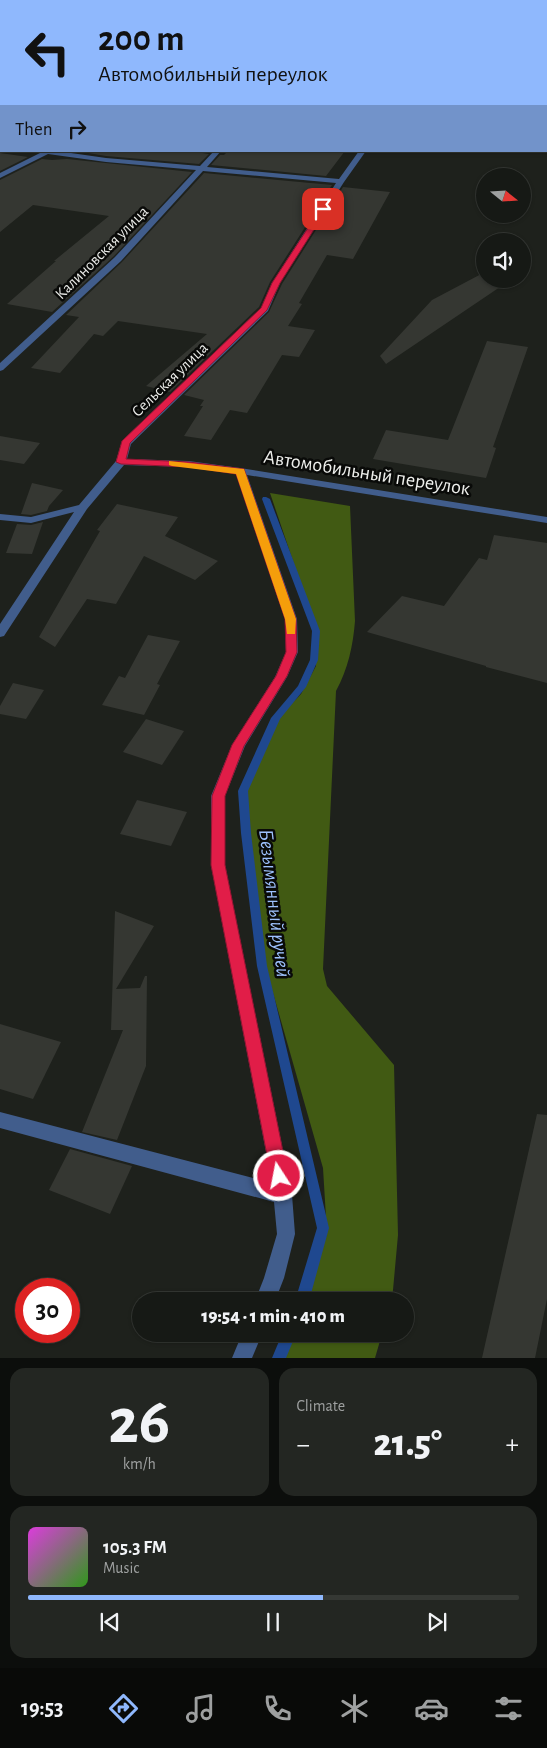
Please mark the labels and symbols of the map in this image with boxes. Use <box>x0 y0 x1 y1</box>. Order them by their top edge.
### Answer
north arrow <box>476 168 531 222</box>
pin <box>302 188 344 230</box>
street label: Калиновская улица <box>52 203 152 303</box>
street label: Сельская улица <box>129 340 211 421</box>
street label: Автомобильный переулок <box>262 447 471 499</box>
water label: Безымянный ручей <box>254 828 294 978</box>
position arrow <box>252 1149 304 1201</box>
speed limit sign: 30 <box>15 1278 80 1343</box>

